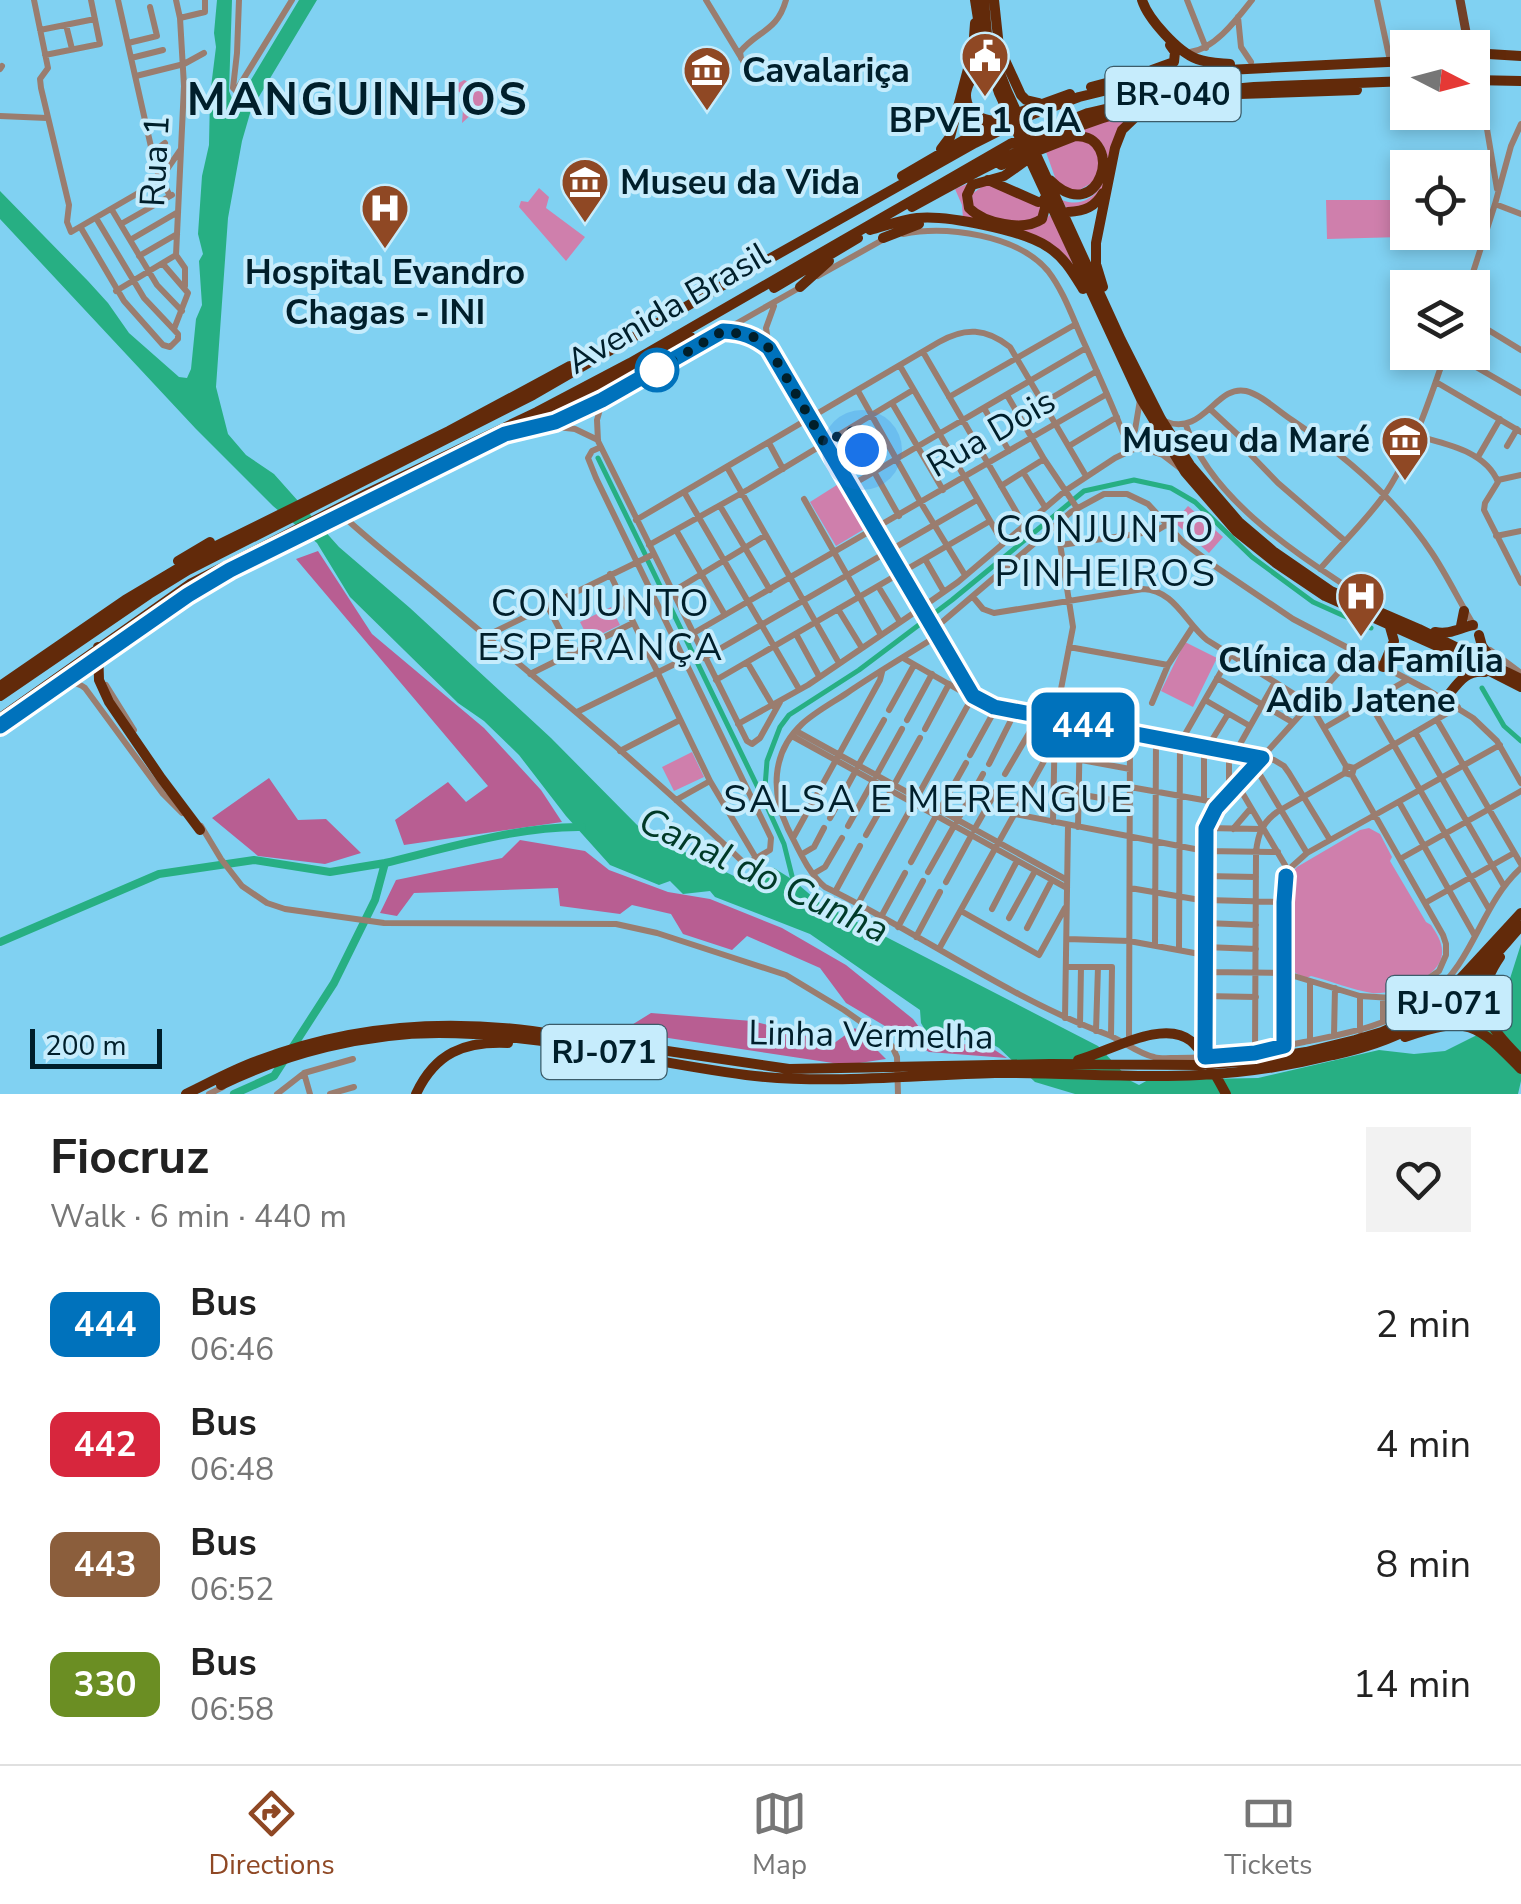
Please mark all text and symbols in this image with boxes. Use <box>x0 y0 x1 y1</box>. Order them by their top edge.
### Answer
public building icon: BPVE 1 CIA <box>959 30 1011 98</box>
north arrow <box>1390 30 1490 130</box>
map controls <box>1390 30 1490 370</box>
museum icon: Cavalariça <box>681 44 733 112</box>
place label: Cavalariça <box>742 47 910 94</box>
road number: BR-040 <box>1106 67 1240 121</box>
district label: MANGUINHOS <box>187 70 529 131</box>
place label: BPVE 1 CIA <box>889 97 1082 144</box>
street label: Rua 1 <box>129 114 181 208</box>
button: locate <box>1390 150 1490 250</box>
museum icon: Museu da Vida <box>559 156 611 224</box>
place label: Museu da Vida <box>620 159 860 206</box>
hospital icon: Hospital Evandro Chagas - INI <box>359 182 411 250</box>
street label: Avenida Brasil <box>558 231 779 385</box>
place label: Hospital Evandro Chagas - INI <box>245 249 525 336</box>
button: layers <box>1390 270 1490 370</box>
unlabelled marker <box>636 349 678 391</box>
street label: Rua Dois <box>918 377 1064 489</box>
museum icon: Museu da Maré <box>1379 414 1431 482</box>
place label: Museu da Maré <box>1122 417 1370 464</box>
your location <box>837 425 887 475</box>
district label: CONJUNTO PINHEIROS <box>995 504 1217 599</box>
hospital icon: Clínica da Família Adib Jatene <box>1335 570 1387 638</box>
district label: CONJUNTO ESPERANÇA <box>477 578 725 673</box>
place label: Clínica da Família Adib Jatene <box>1218 637 1504 724</box>
line badge: 444 <box>1026 692 1140 758</box>
text: 444 <box>1051 702 1115 749</box>
district label: SALSA E MERENGUE <box>723 774 1135 825</box>
water label: Canal do Cunha <box>631 795 897 955</box>
road number: RJ-071 <box>1386 976 1512 1030</box>
street label: Linha Vermelha <box>748 1009 994 1061</box>
scale bar <box>30 1024 162 1068</box>
road number: RJ-071 <box>542 1025 666 1079</box>
text: 200 m <box>45 1027 127 1065</box>
text: Fiocruz <box>50 1124 209 1190</box>
button: heart <box>1366 1127 1471 1232</box>
text: Walk · 6 min · 440 m <box>50 1195 347 1238</box>
text: Bus <box>190 1277 257 1328</box>
text: 2 min <box>1376 1299 1471 1350</box>
text: 444 <box>73 1301 137 1348</box>
text: 06:46 <box>190 1328 274 1371</box>
text: Bus <box>190 1397 257 1448</box>
text: 4 min <box>1376 1419 1471 1470</box>
text: 442 <box>73 1421 137 1468</box>
text: 06:48 <box>190 1448 274 1491</box>
text: Bus <box>190 1517 257 1568</box>
text: 8 min <box>1376 1539 1471 1590</box>
text: 443 <box>73 1541 137 1588</box>
text: 06:52 <box>190 1568 274 1611</box>
text: Bus <box>190 1637 257 1688</box>
text: 14 min <box>1353 1659 1471 1710</box>
text: 330 <box>73 1661 137 1708</box>
text: 06:58 <box>190 1688 274 1731</box>
tab: Directions <box>209 1786 335 1884</box>
tab: Map <box>752 1786 807 1884</box>
tab: Tickets <box>1224 1786 1312 1884</box>

